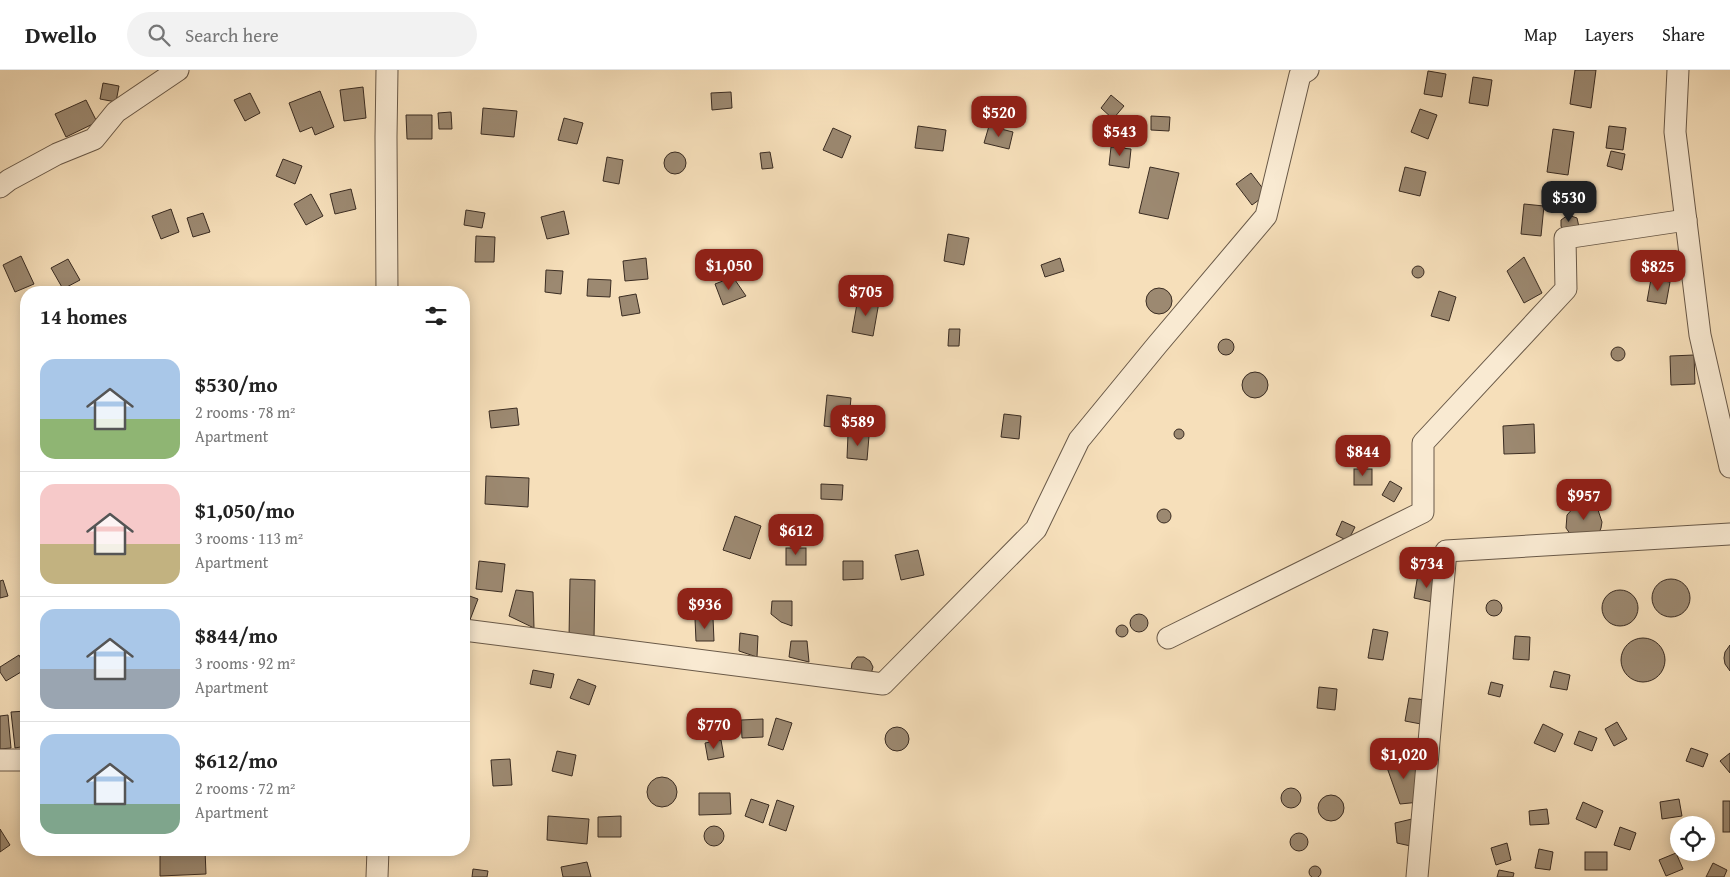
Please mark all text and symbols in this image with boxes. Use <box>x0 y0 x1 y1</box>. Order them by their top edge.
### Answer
search box <box>127 12 477 57</box>
text: Dwello <box>25 17 97 52</box>
icon: search <box>145 21 173 49</box>
text: Search here <box>185 21 279 49</box>
text: Map <box>1524 21 1557 48</box>
text: Layers <box>1585 21 1634 48</box>
text: Share <box>1662 21 1705 48</box>
pin: $520 <box>969 96 1029 138</box>
text: $520 <box>982 100 1016 124</box>
pin: $543 <box>1090 114 1150 157</box>
text: $543 <box>1103 119 1137 143</box>
pin: $530 <box>1539 180 1599 223</box>
text: $530 <box>1552 185 1586 209</box>
pin: $1,050 <box>688 248 770 291</box>
pin: $825 <box>1628 250 1688 292</box>
text: $1,050 <box>706 253 752 277</box>
text: $825 <box>1641 254 1675 278</box>
pin: $705 <box>836 274 896 317</box>
text: $705 <box>849 279 883 303</box>
text: 14 homes <box>40 301 127 332</box>
icon: filters <box>422 302 450 330</box>
text: $530/mo <box>195 369 278 400</box>
icon: home <box>80 379 140 439</box>
text: 2 rooms · 78 m² <box>195 400 295 424</box>
pin: $589 <box>828 404 888 447</box>
text: $589 <box>841 409 875 433</box>
text: Apartment <box>195 424 268 448</box>
pin: $844 <box>1333 434 1393 477</box>
text: $844 <box>1346 439 1380 463</box>
pin: $957 <box>1554 478 1614 521</box>
text: $957 <box>1567 483 1601 507</box>
text: $1,050/mo <box>195 495 295 526</box>
icon: home <box>80 504 140 564</box>
pin: $612 <box>766 514 826 556</box>
text: $612 <box>779 518 813 542</box>
text: 3 rooms · 113 m² <box>195 526 303 550</box>
pin: $734 <box>1397 546 1457 589</box>
text: Apartment <box>195 550 268 574</box>
text: $734 <box>1410 551 1444 575</box>
pin: $936 <box>675 588 735 630</box>
text: $936 <box>688 592 722 616</box>
text: $844/mo <box>195 620 278 651</box>
icon: home <box>80 629 140 689</box>
text: 3 rooms · 92 m² <box>195 651 295 675</box>
text: Apartment <box>195 675 268 699</box>
pin: $770 <box>684 708 744 750</box>
text: $770 <box>697 712 731 736</box>
pin: $1,020 <box>1363 738 1445 780</box>
text: $1,020 <box>1381 742 1427 766</box>
text: $612/mo <box>195 745 278 776</box>
icon: home <box>80 754 140 814</box>
text: 2 rooms · 72 m² <box>195 776 295 800</box>
text: Apartment <box>195 800 268 824</box>
map controls <box>1670 816 1715 861</box>
button: locate <box>1670 816 1715 861</box>

